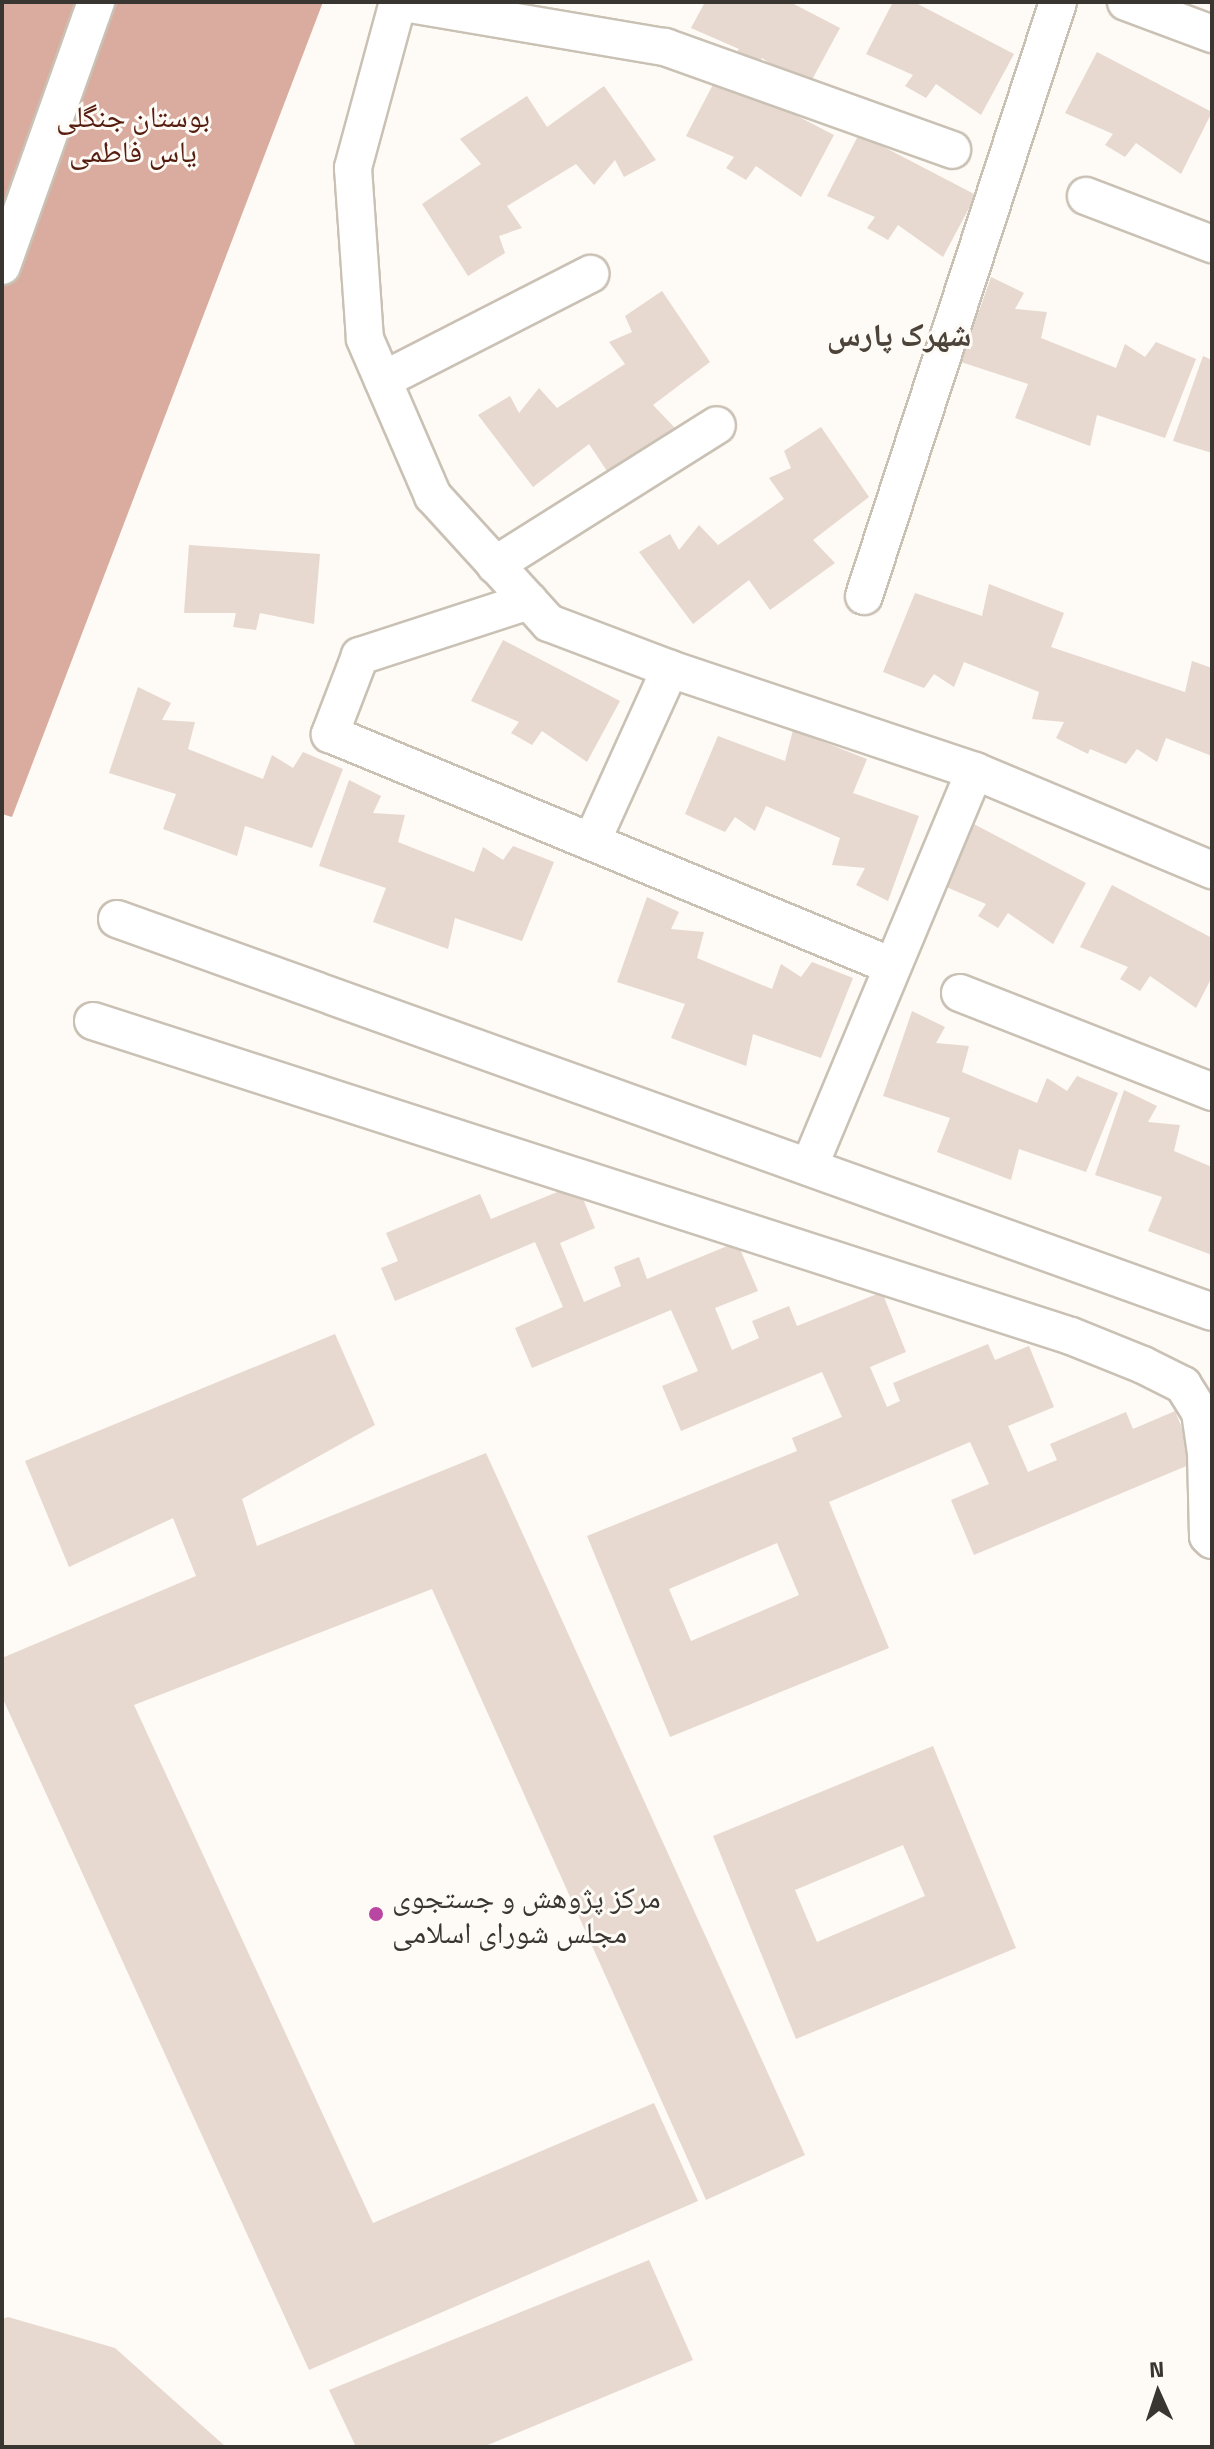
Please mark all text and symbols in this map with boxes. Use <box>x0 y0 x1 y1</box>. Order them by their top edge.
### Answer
park label: بوستان جنگلی یاس فاطمی <box>56 98 210 168</box>
district label: شهرک پارس <box>827 315 971 353</box>
place label: مرکز پژوهش و جستجوی مجلس شورای اسلامی <box>392 1879 661 1950</box>
marker: مرکز پژوهش و جستجوی مجلس شورای اسلامی <box>367 1905 385 1923</box>
text: N <box>1148 2352 1165 2386</box>
north arrow <box>1118 2353 1198 2433</box>

